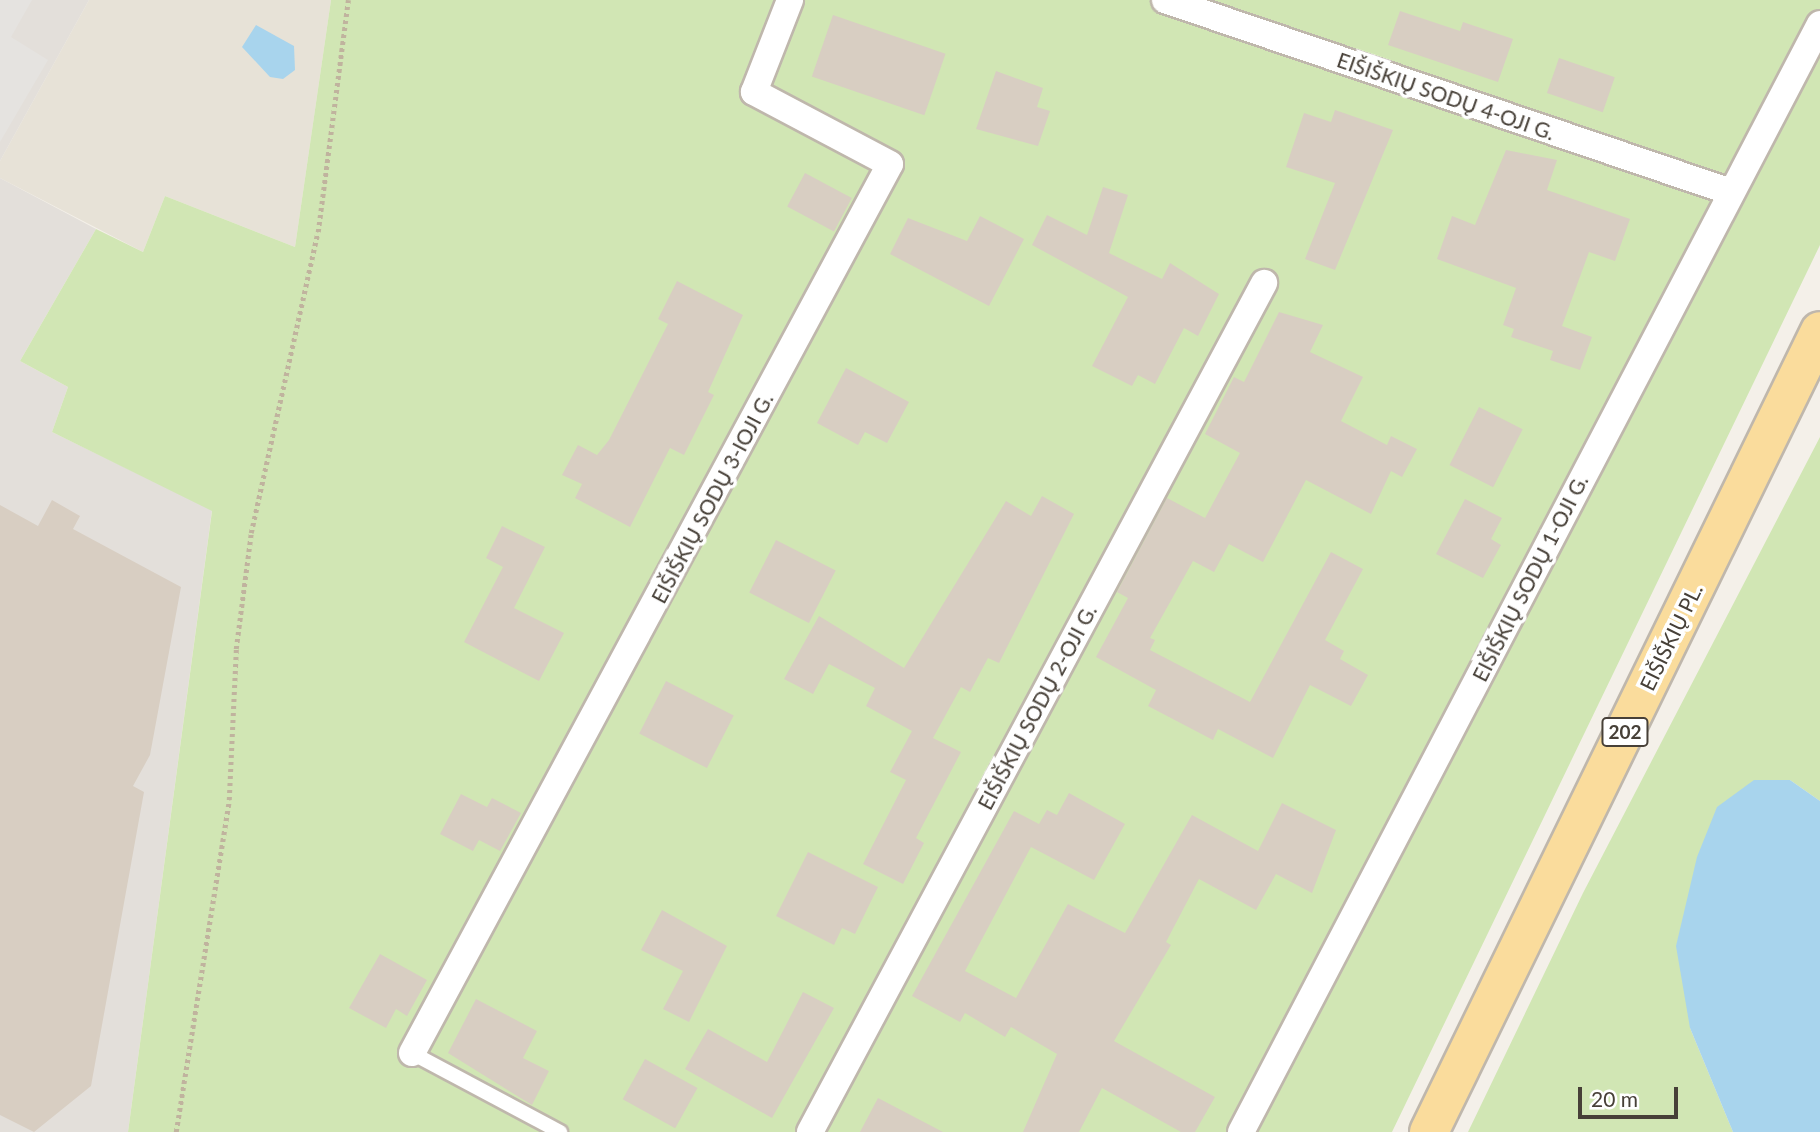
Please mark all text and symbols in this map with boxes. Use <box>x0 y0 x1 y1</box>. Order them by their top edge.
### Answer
street label: EIŠIŠKIŲ SODŲ 4-OJI G. <box>1334 47 1558 145</box>
street label: EIŠIŠKIŲ SODŲ 3-IOJI G. <box>646 389 778 607</box>
street label: EIŠIŠKIŲ SODŲ 1-OJI G. <box>1467 470 1593 686</box>
street label: EIŠIŠKIŲ PL. <box>1634 580 1708 694</box>
street label: EIŠIŠKIŲ SODŲ 2-OJI G. <box>972 600 1102 814</box>
road number: 202 <box>1600 716 1650 748</box>
scale bar <box>1582 1072 1682 1116</box>
text: 20 m <box>1591 1086 1638 1111</box>

